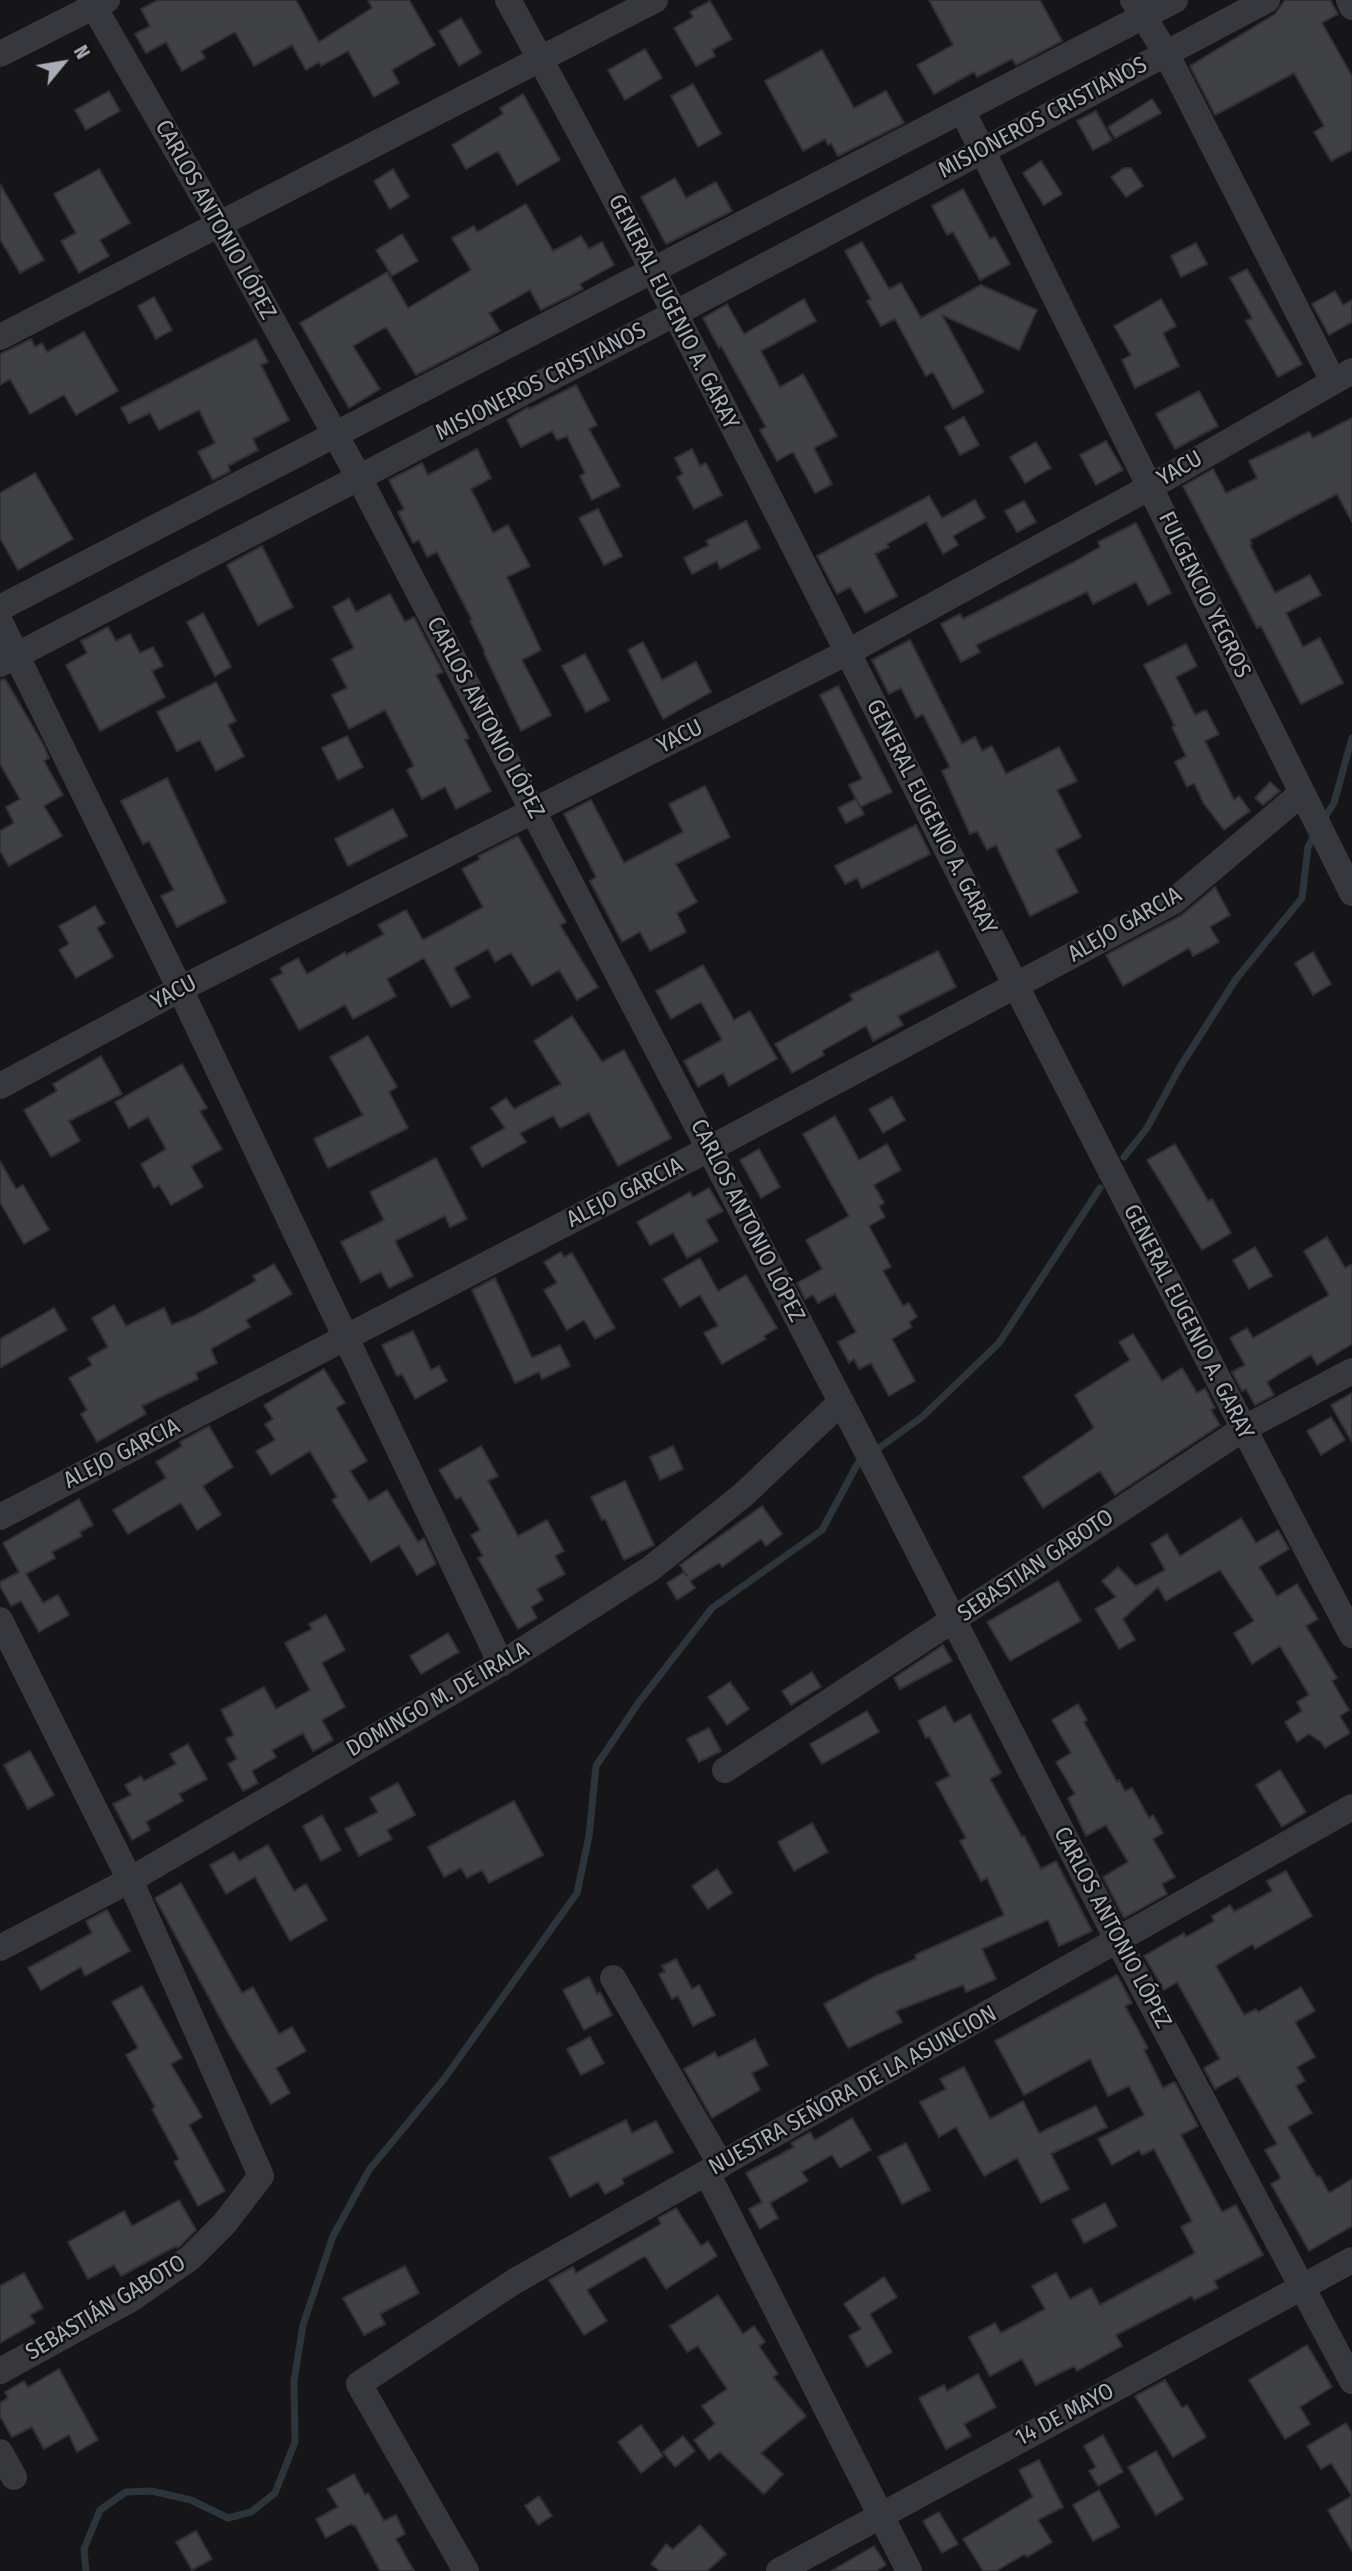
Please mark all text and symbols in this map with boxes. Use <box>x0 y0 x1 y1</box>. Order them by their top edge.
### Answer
north arrow <box>28 28 98 98</box>
text: N <box>69 42 94 63</box>
street label: MISIONEROS CRISTIANOS <box>934 51 1152 185</box>
street label: CARLOS ANTONIO LÓPEZ <box>149 115 281 325</box>
street label: GENERAL EUGENIO A. GARAY <box>602 190 744 434</box>
street label: MISIONEROS CRISTIANOS <box>431 317 651 447</box>
street label: YACU <box>1153 445 1207 493</box>
street label: FULGENCIO YEGROS <box>1152 507 1256 683</box>
street label: CARLOS ANTONIO LÓPEZ <box>420 613 550 823</box>
street label: GENERAL EUGENIO A. GARAY <box>860 695 1002 939</box>
street label: YACU <box>653 714 707 760</box>
street label: ALEJO GARCIA <box>1063 881 1187 969</box>
street label: YACU <box>147 970 201 1016</box>
street label: CARLOS ANTONIO LÓPEZ <box>684 1115 810 1327</box>
street label: ALEJO GARCIA <box>562 1152 688 1234</box>
street label: GENERAL EUGENIO A. GARAY <box>1117 1200 1259 1444</box>
street label: ALEJO GARCIA <box>59 1413 185 1495</box>
street label: SEBASTIAN GABOTO <box>953 1504 1119 1628</box>
street label: DOMINGO M. DE IRALA <box>342 1637 534 1763</box>
street label: CARLOS ANTONIO LÓPEZ <box>1047 1823 1177 2033</box>
street label: NUESTRA SEÑORA DE LA ASUNCION <box>704 2000 1002 2182</box>
street label: SEBASTIÁN GABOTO <box>21 2249 191 2367</box>
street label: 14 DE MAYO <box>1011 2378 1119 2452</box>

